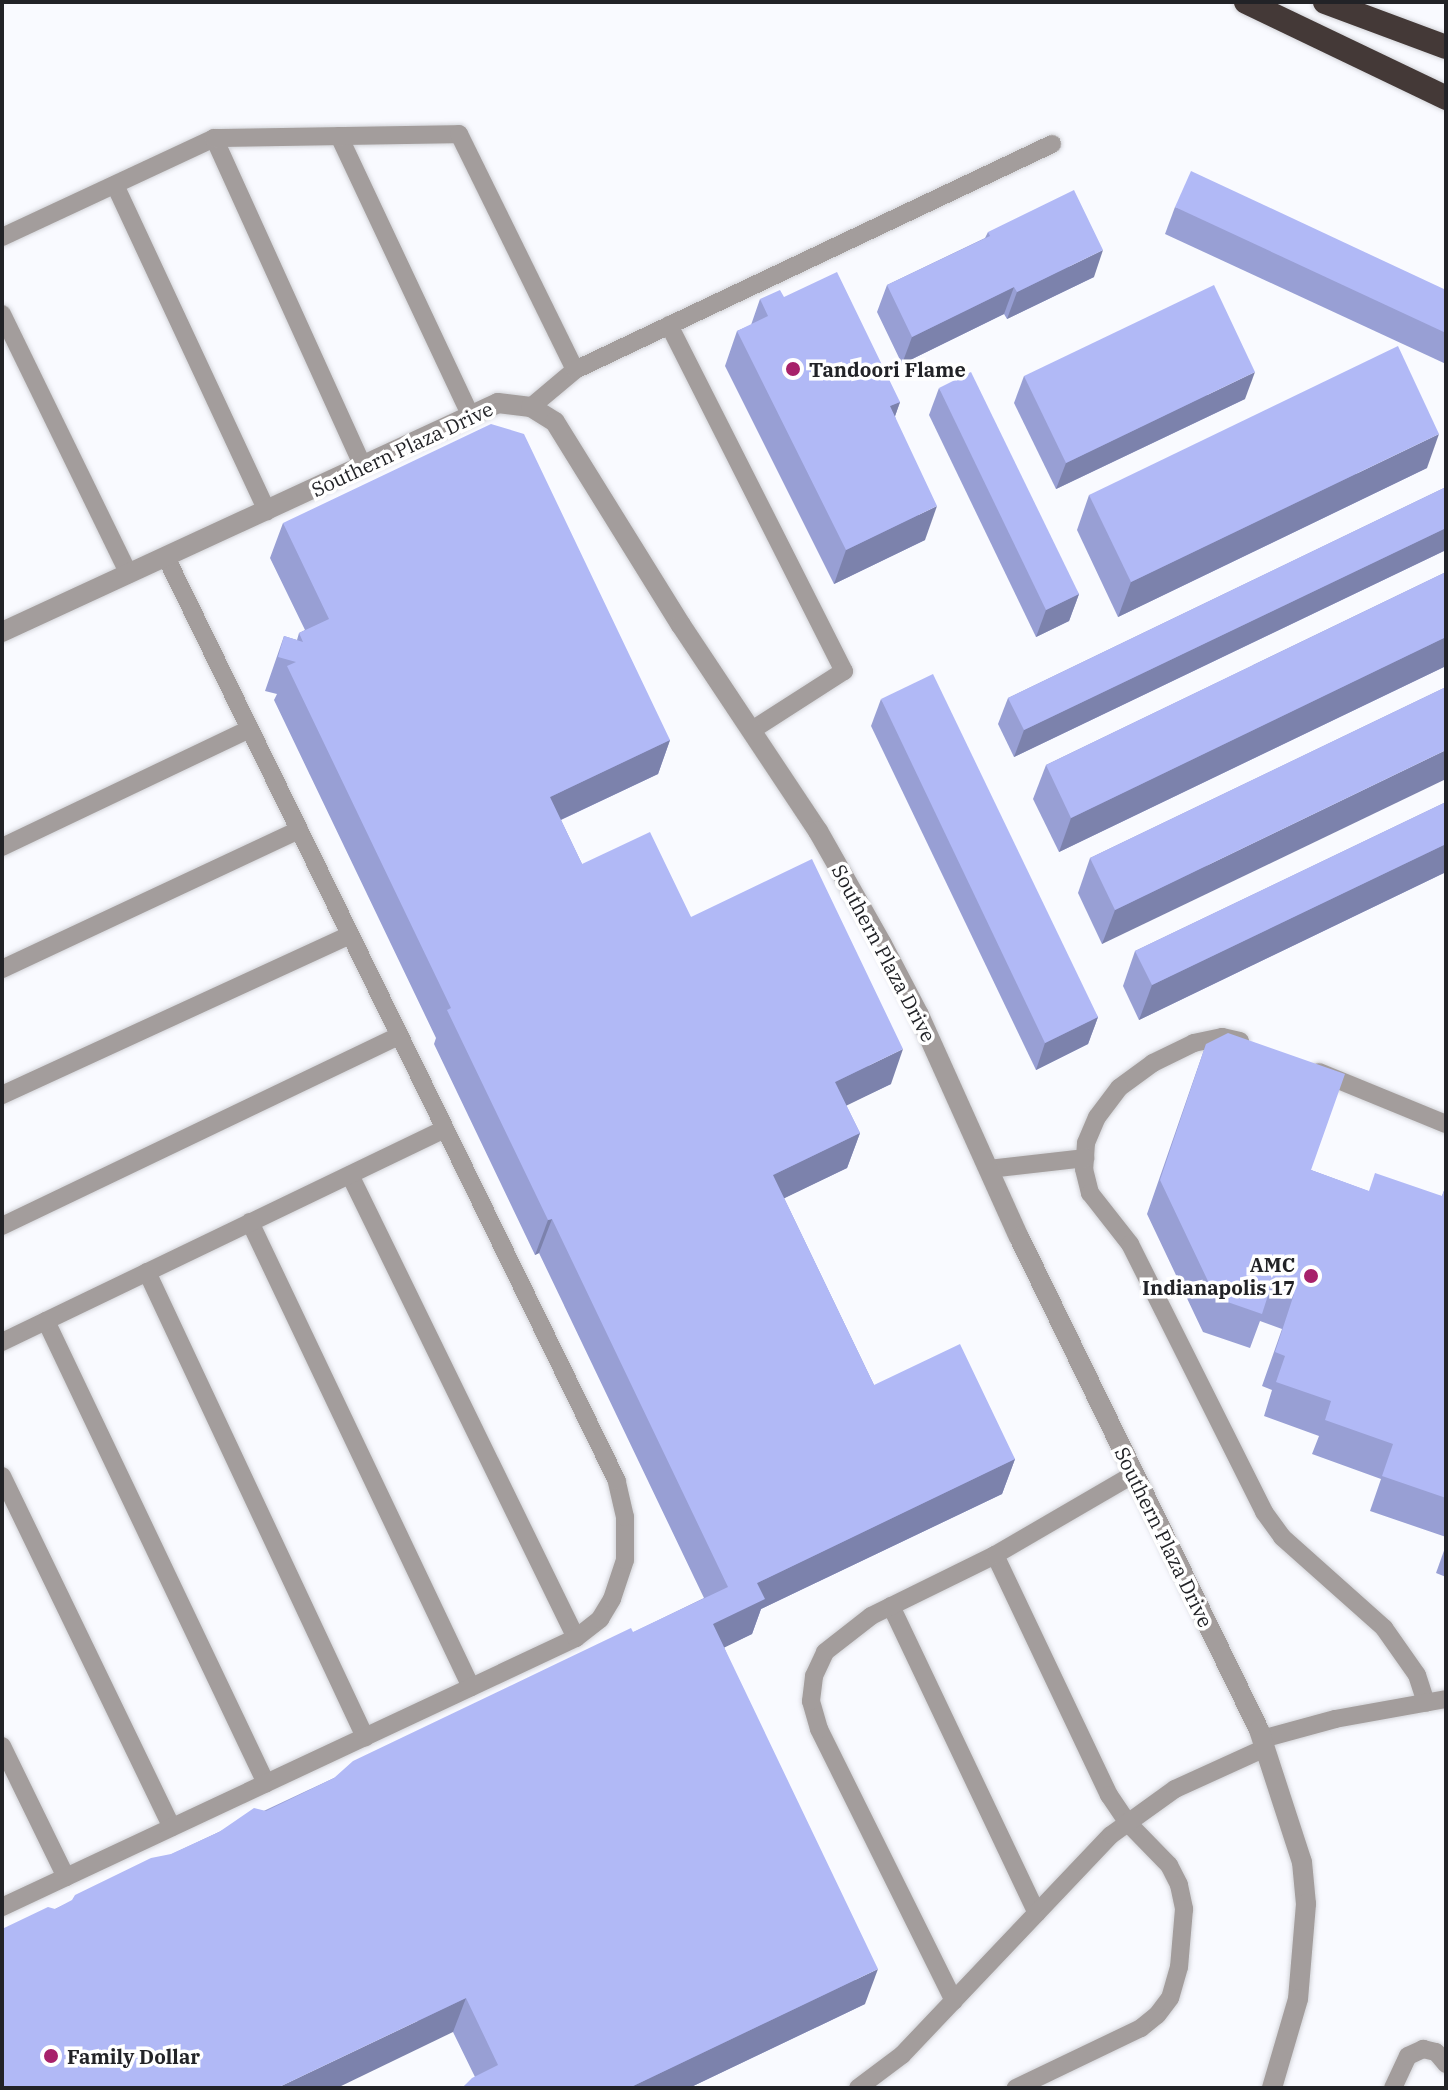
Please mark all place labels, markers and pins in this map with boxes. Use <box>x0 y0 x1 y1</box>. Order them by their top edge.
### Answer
place label: Tandoori Flame <box>809 357 966 381</box>
marker: Tandoori Flame <box>784 360 802 378</box>
place label: AMC Indianapolis 17 <box>1142 1252 1295 1299</box>
marker: AMC Indianapolis 17 <box>1302 1267 1320 1285</box>
place label: Family Dollar <box>67 2044 200 2068</box>
marker: Family Dollar <box>42 2047 60 2065</box>

